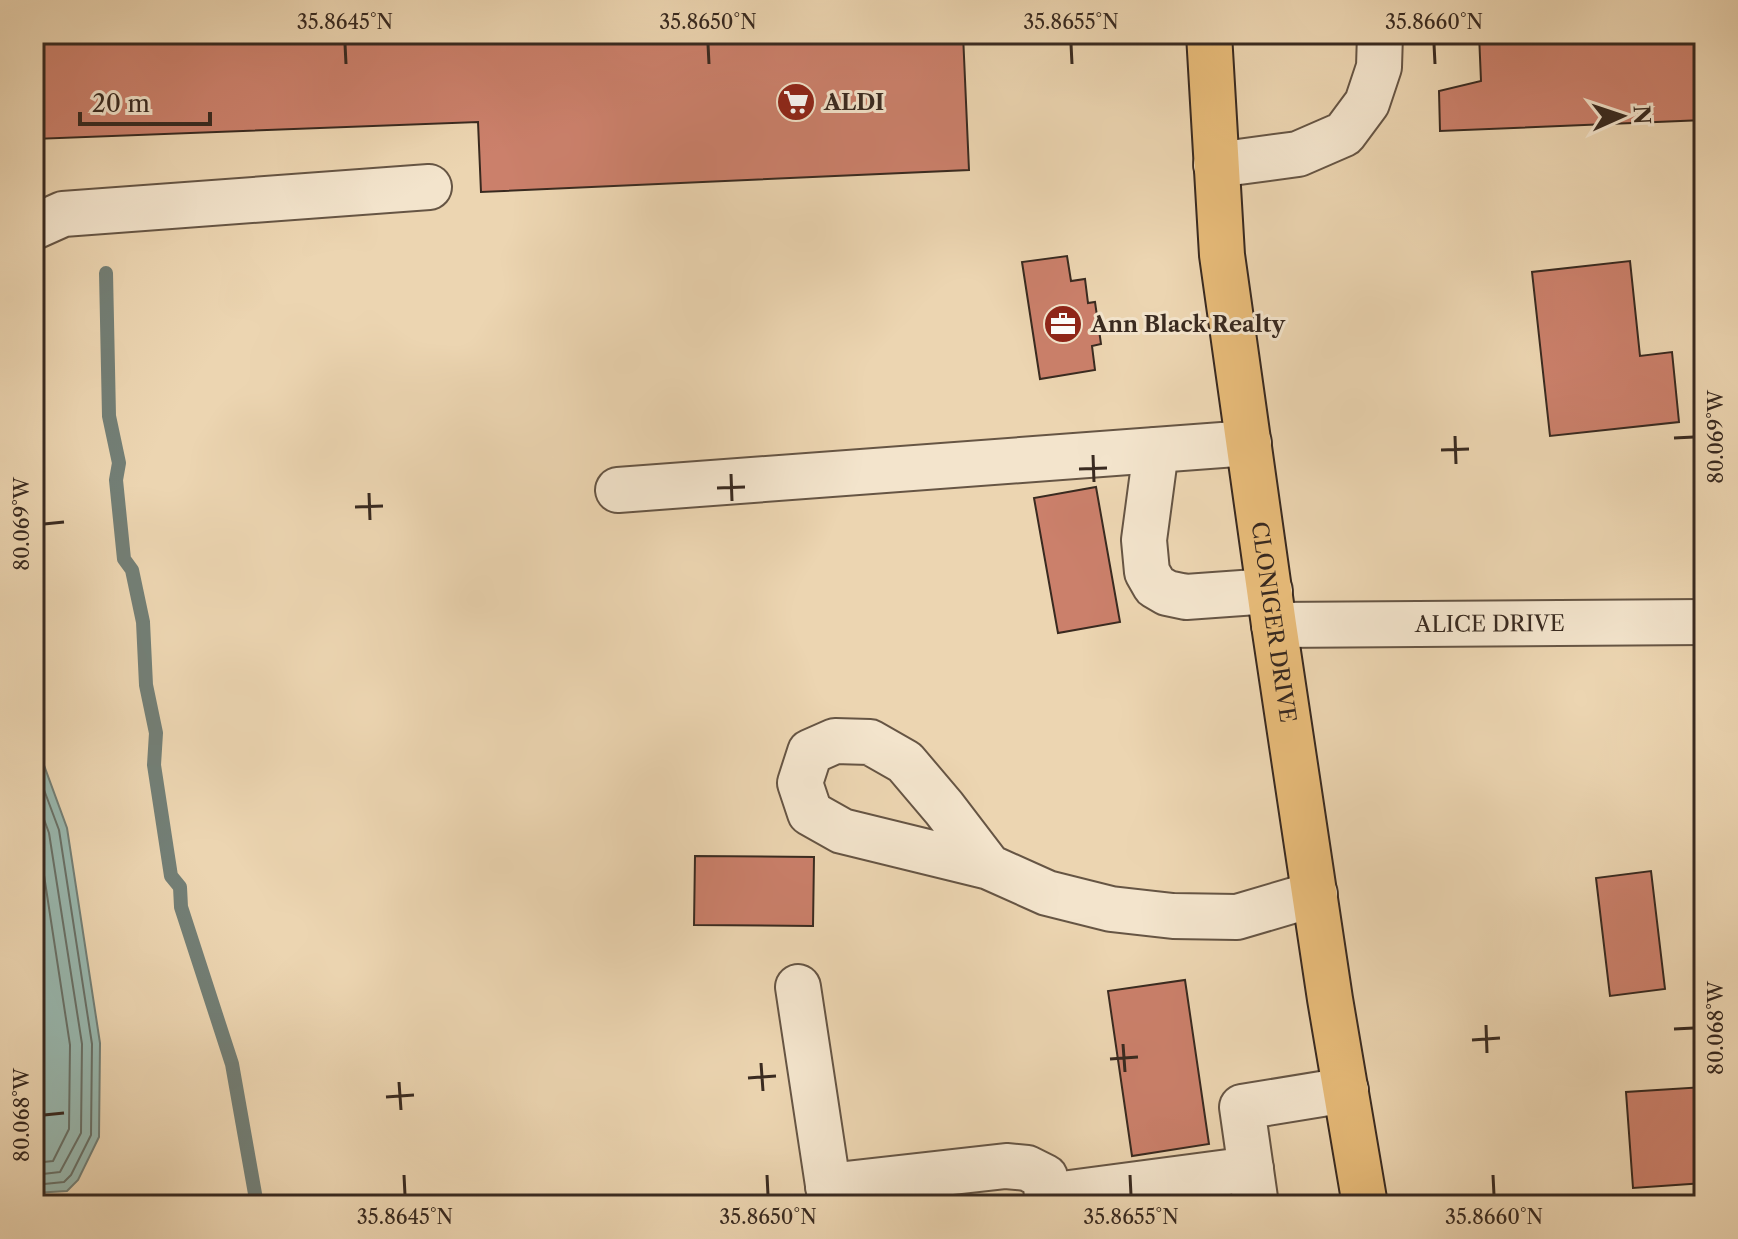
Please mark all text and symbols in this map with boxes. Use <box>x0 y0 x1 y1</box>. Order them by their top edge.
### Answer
text: 35.8645°N <box>297 10 393 34</box>
text: 35.8650°N <box>659 10 757 34</box>
text: 35.8655°N <box>1023 10 1119 34</box>
text: 35.8660°N <box>1385 10 1483 34</box>
scale bar <box>80 76 210 126</box>
north arrow <box>1582 76 1662 156</box>
supermarket icon: ALDI <box>775 81 817 123</box>
text: 20 m <box>92 89 150 118</box>
place label: ALDI <box>823 89 884 116</box>
text: N <box>1627 105 1655 125</box>
office icon: Ann Black Realty <box>1042 303 1084 345</box>
place label: Ann Black Realty <box>1090 311 1285 338</box>
text: 80.069°W <box>1704 389 1728 484</box>
text: 80.069°W <box>10 476 34 571</box>
street label: CLONIGER DRIVE <box>1246 520 1301 724</box>
street label: ALICE DRIVE <box>1414 610 1565 638</box>
text: 80.068°W <box>1704 980 1728 1075</box>
text: 80.068°W <box>10 1067 34 1162</box>
text: 35.8645°N <box>357 1205 453 1229</box>
text: 35.8650°N <box>719 1205 817 1229</box>
text: 35.8655°N <box>1083 1205 1179 1229</box>
text: 35.8660°N <box>1445 1205 1543 1229</box>

